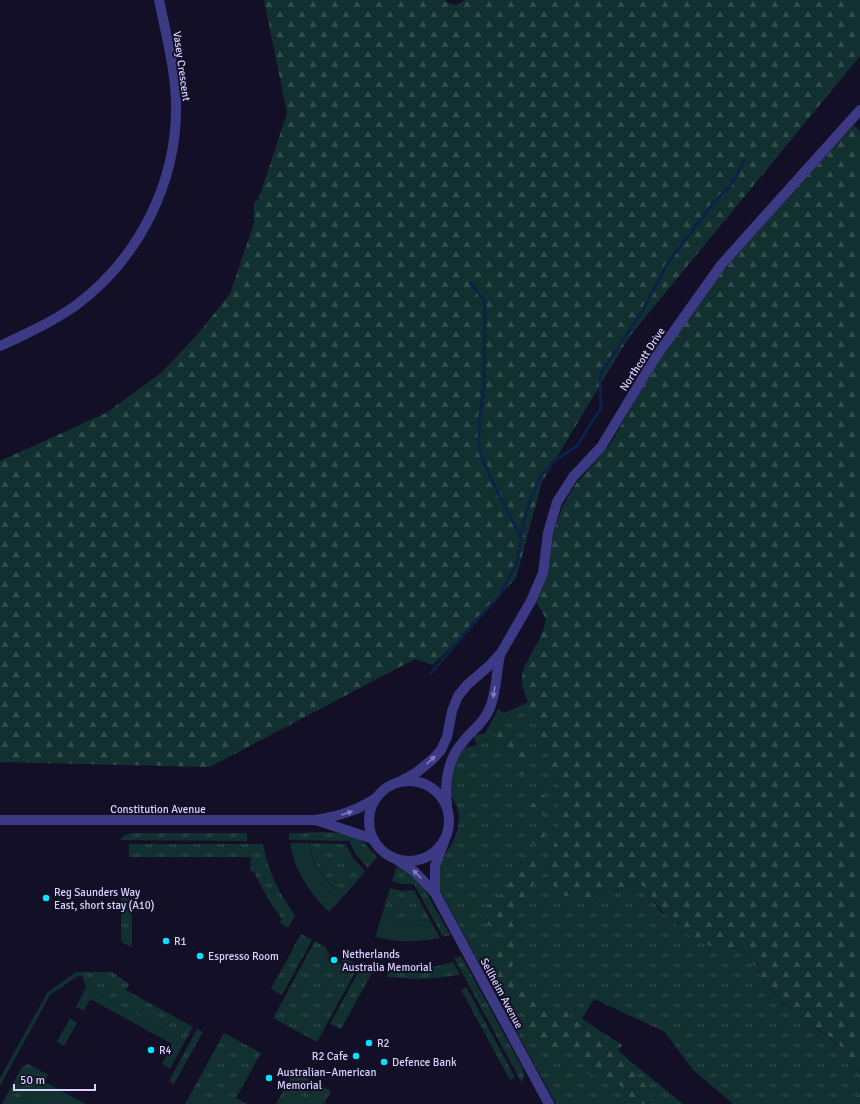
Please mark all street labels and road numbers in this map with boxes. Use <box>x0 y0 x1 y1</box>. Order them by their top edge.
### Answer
street label: Vasey Crescent <box>170 30 193 102</box>
street label: Northcott Drive <box>617 325 668 393</box>
street label: Constitution Avenue <box>110 803 206 816</box>
street label: Sellheim Avenue <box>478 956 526 1031</box>

